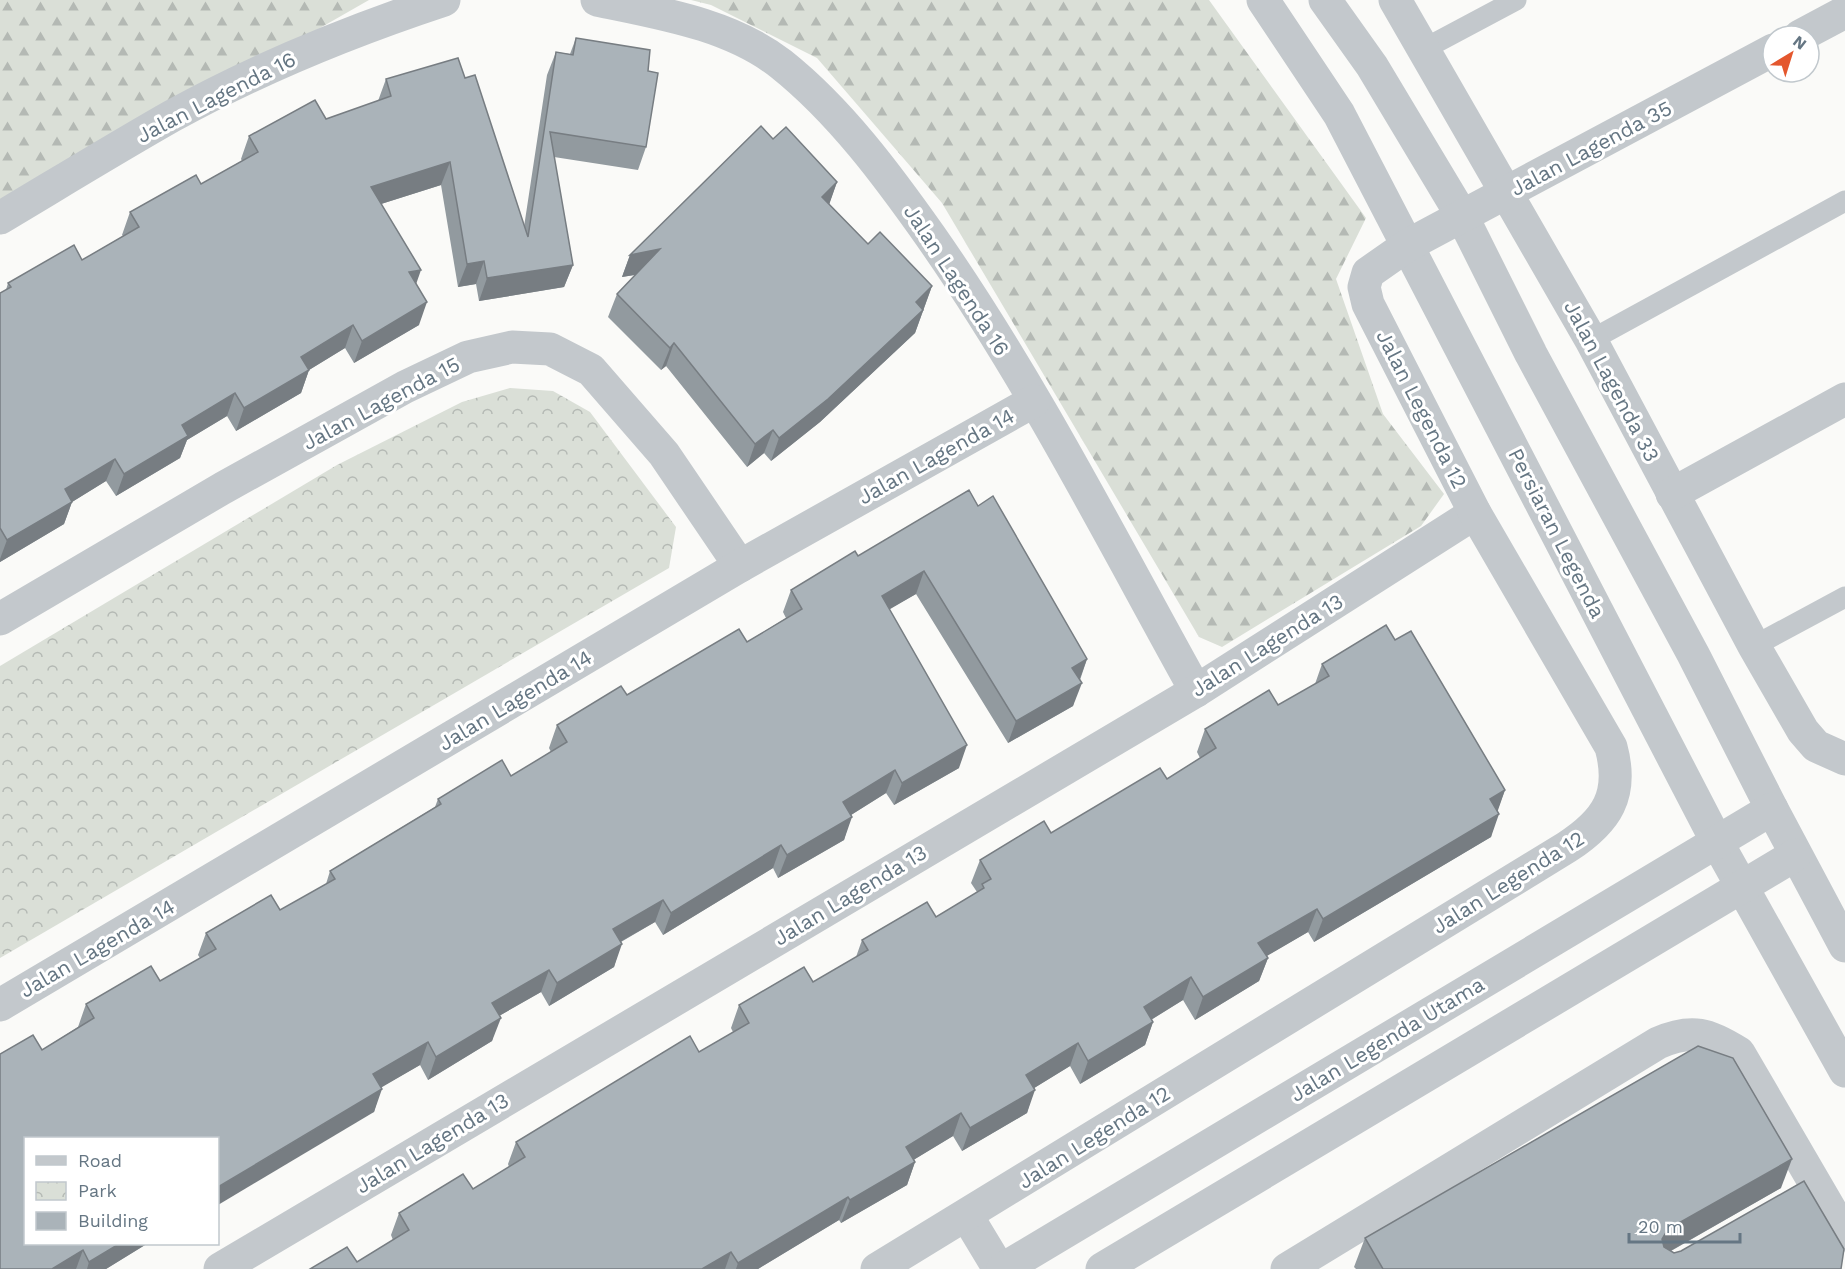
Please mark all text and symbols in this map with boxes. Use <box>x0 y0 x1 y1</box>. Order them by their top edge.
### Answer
north arrow <box>1761 24 1821 84</box>
text: N <box>1789 31 1810 54</box>
street label: Jalan Lagenda 16 <box>132 46 300 148</box>
street label: Jalan Lagenda 35 <box>1506 95 1676 201</box>
street label: Jalan Lagenda 16 <box>899 200 1015 360</box>
street label: Jalan Lagenda 33 <box>1559 296 1665 466</box>
street label: Jalan Legenda 12 <box>1371 326 1473 492</box>
street label: Jalan Lagenda 15 <box>298 351 464 455</box>
street label: Jalan Lagenda 14 <box>853 403 1019 509</box>
street label: Persiaran Legenda <box>1503 444 1611 622</box>
street label: Jalan Lagenda 13 <box>1186 588 1348 702</box>
street label: Jalan Lagenda 14 <box>434 644 596 756</box>
street label: Jalan Legenda 12 <box>1427 825 1589 939</box>
street label: Jalan Lagenda 13 <box>769 839 931 951</box>
street label: Jalan Lagenda 14 <box>15 893 179 1003</box>
street label: Jalan Legenda Utama <box>1286 971 1489 1107</box>
street label: Jalan Legenda 12 <box>1013 1080 1175 1194</box>
street label: Jalan Lagenda 13 <box>351 1087 513 1199</box>
legend <box>24 1137 219 1245</box>
text: Road <box>78 1150 122 1171</box>
text: Park <box>78 1180 117 1201</box>
scale bar <box>1629 1206 1740 1244</box>
text: Building <box>78 1210 148 1231</box>
text: 20 m <box>1638 1216 1683 1237</box>

